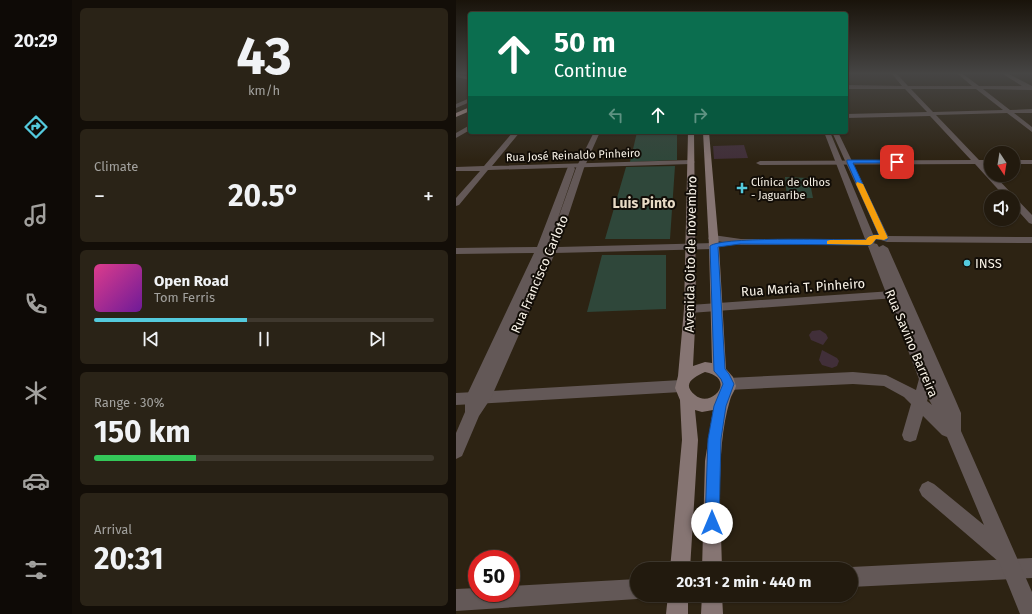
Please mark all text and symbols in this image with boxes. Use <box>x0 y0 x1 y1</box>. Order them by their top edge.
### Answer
text: 43 <box>236 25 292 88</box>
text: 50 m <box>554 26 616 59</box>
icon: ahead <box>488 28 540 80</box>
text: 20:29 <box>14 30 58 52</box>
text: Continue <box>554 60 627 82</box>
text: km/h <box>248 83 280 98</box>
icon: left <box>605 104 627 126</box>
icon: ahead <box>647 104 669 126</box>
icon: right <box>689 104 711 126</box>
icon: directions <box>22 113 50 141</box>
pin <box>880 145 914 179</box>
north arrow <box>984 146 1020 182</box>
map controls <box>984 146 1020 226</box>
street label: Rua José Reinaldo Pinheiro <box>506 147 641 164</box>
icon: arrive <box>886 151 908 173</box>
text: Climate <box>94 159 138 174</box>
street label: Avenida Oito de novembro <box>682 176 699 332</box>
place label: Clínica de olhos - Jaguaribe <box>751 176 830 202</box>
text: 20.5° <box>228 178 300 214</box>
marker: Clínica de olhos - Jaguaribe <box>736 182 748 194</box>
text: − <box>94 183 105 210</box>
text: + <box>423 183 434 210</box>
button: sound <box>984 190 1020 226</box>
district label: Luis Pinto <box>613 195 675 212</box>
icon: music <box>22 201 50 229</box>
street label: Rua Francisco Carloto <box>508 213 571 335</box>
place label: INSS <box>975 256 1002 271</box>
marker: INSS <box>962 258 972 268</box>
text: Open Road <box>154 272 229 290</box>
street label: Rua Maria T. Pinheiro <box>741 276 866 299</box>
street label: Rua Savino Barreira <box>882 287 941 399</box>
icon: phone <box>22 290 50 318</box>
text: Tom Ferris <box>154 290 215 305</box>
icon: previous <box>140 328 162 350</box>
icon: pause <box>253 328 275 350</box>
icon: next <box>366 328 388 350</box>
icon: climate <box>22 379 50 407</box>
text: Range · 30% <box>94 395 165 410</box>
text: 150 km <box>94 414 191 450</box>
icon: car <box>22 467 50 495</box>
position arrow <box>691 502 733 544</box>
text: Arrival <box>94 522 132 537</box>
text: 20:31 <box>94 541 164 577</box>
speed limit sign: 50 <box>468 550 520 602</box>
icon: filters <box>22 556 50 584</box>
text: 20:31 · 2 min · 440 m <box>676 573 812 591</box>

